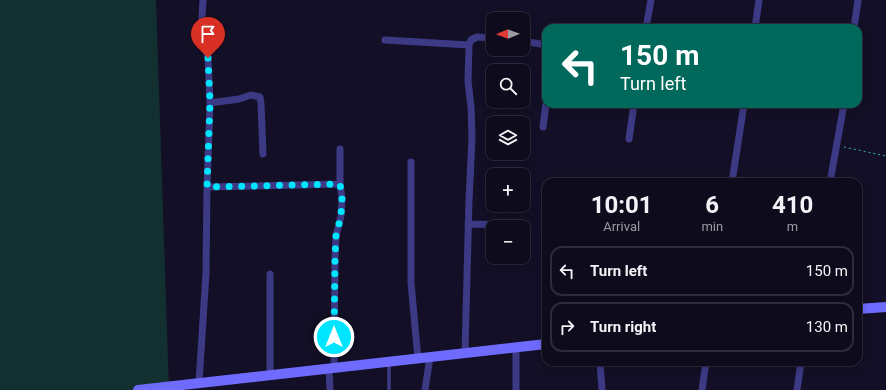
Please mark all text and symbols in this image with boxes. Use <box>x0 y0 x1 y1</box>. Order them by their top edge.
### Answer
north arrow <box>486 12 530 56</box>
map controls <box>486 12 530 264</box>
pin <box>191 17 225 58</box>
icon: arrive <box>197 23 219 45</box>
text: 150 m <box>620 39 699 72</box>
icon: left <box>554 40 606 92</box>
button: search <box>486 64 530 108</box>
text: Turn left <box>620 73 686 94</box>
button: layers <box>486 116 530 160</box>
button: + <box>486 168 530 212</box>
text: 10:01 <box>591 191 653 219</box>
text: 6 <box>705 191 719 219</box>
text: 410 <box>772 191 813 219</box>
text: Arrival <box>603 219 640 234</box>
text: min <box>701 219 723 234</box>
text: m <box>787 219 798 234</box>
button: − <box>486 220 530 264</box>
icon: left <box>556 260 578 282</box>
text: Turn left <box>590 262 647 280</box>
text: 150 m <box>806 262 848 280</box>
position arrow <box>313 316 355 358</box>
icon: right <box>556 316 578 338</box>
text: Turn right <box>590 318 656 336</box>
text: 130 m <box>806 318 848 336</box>

